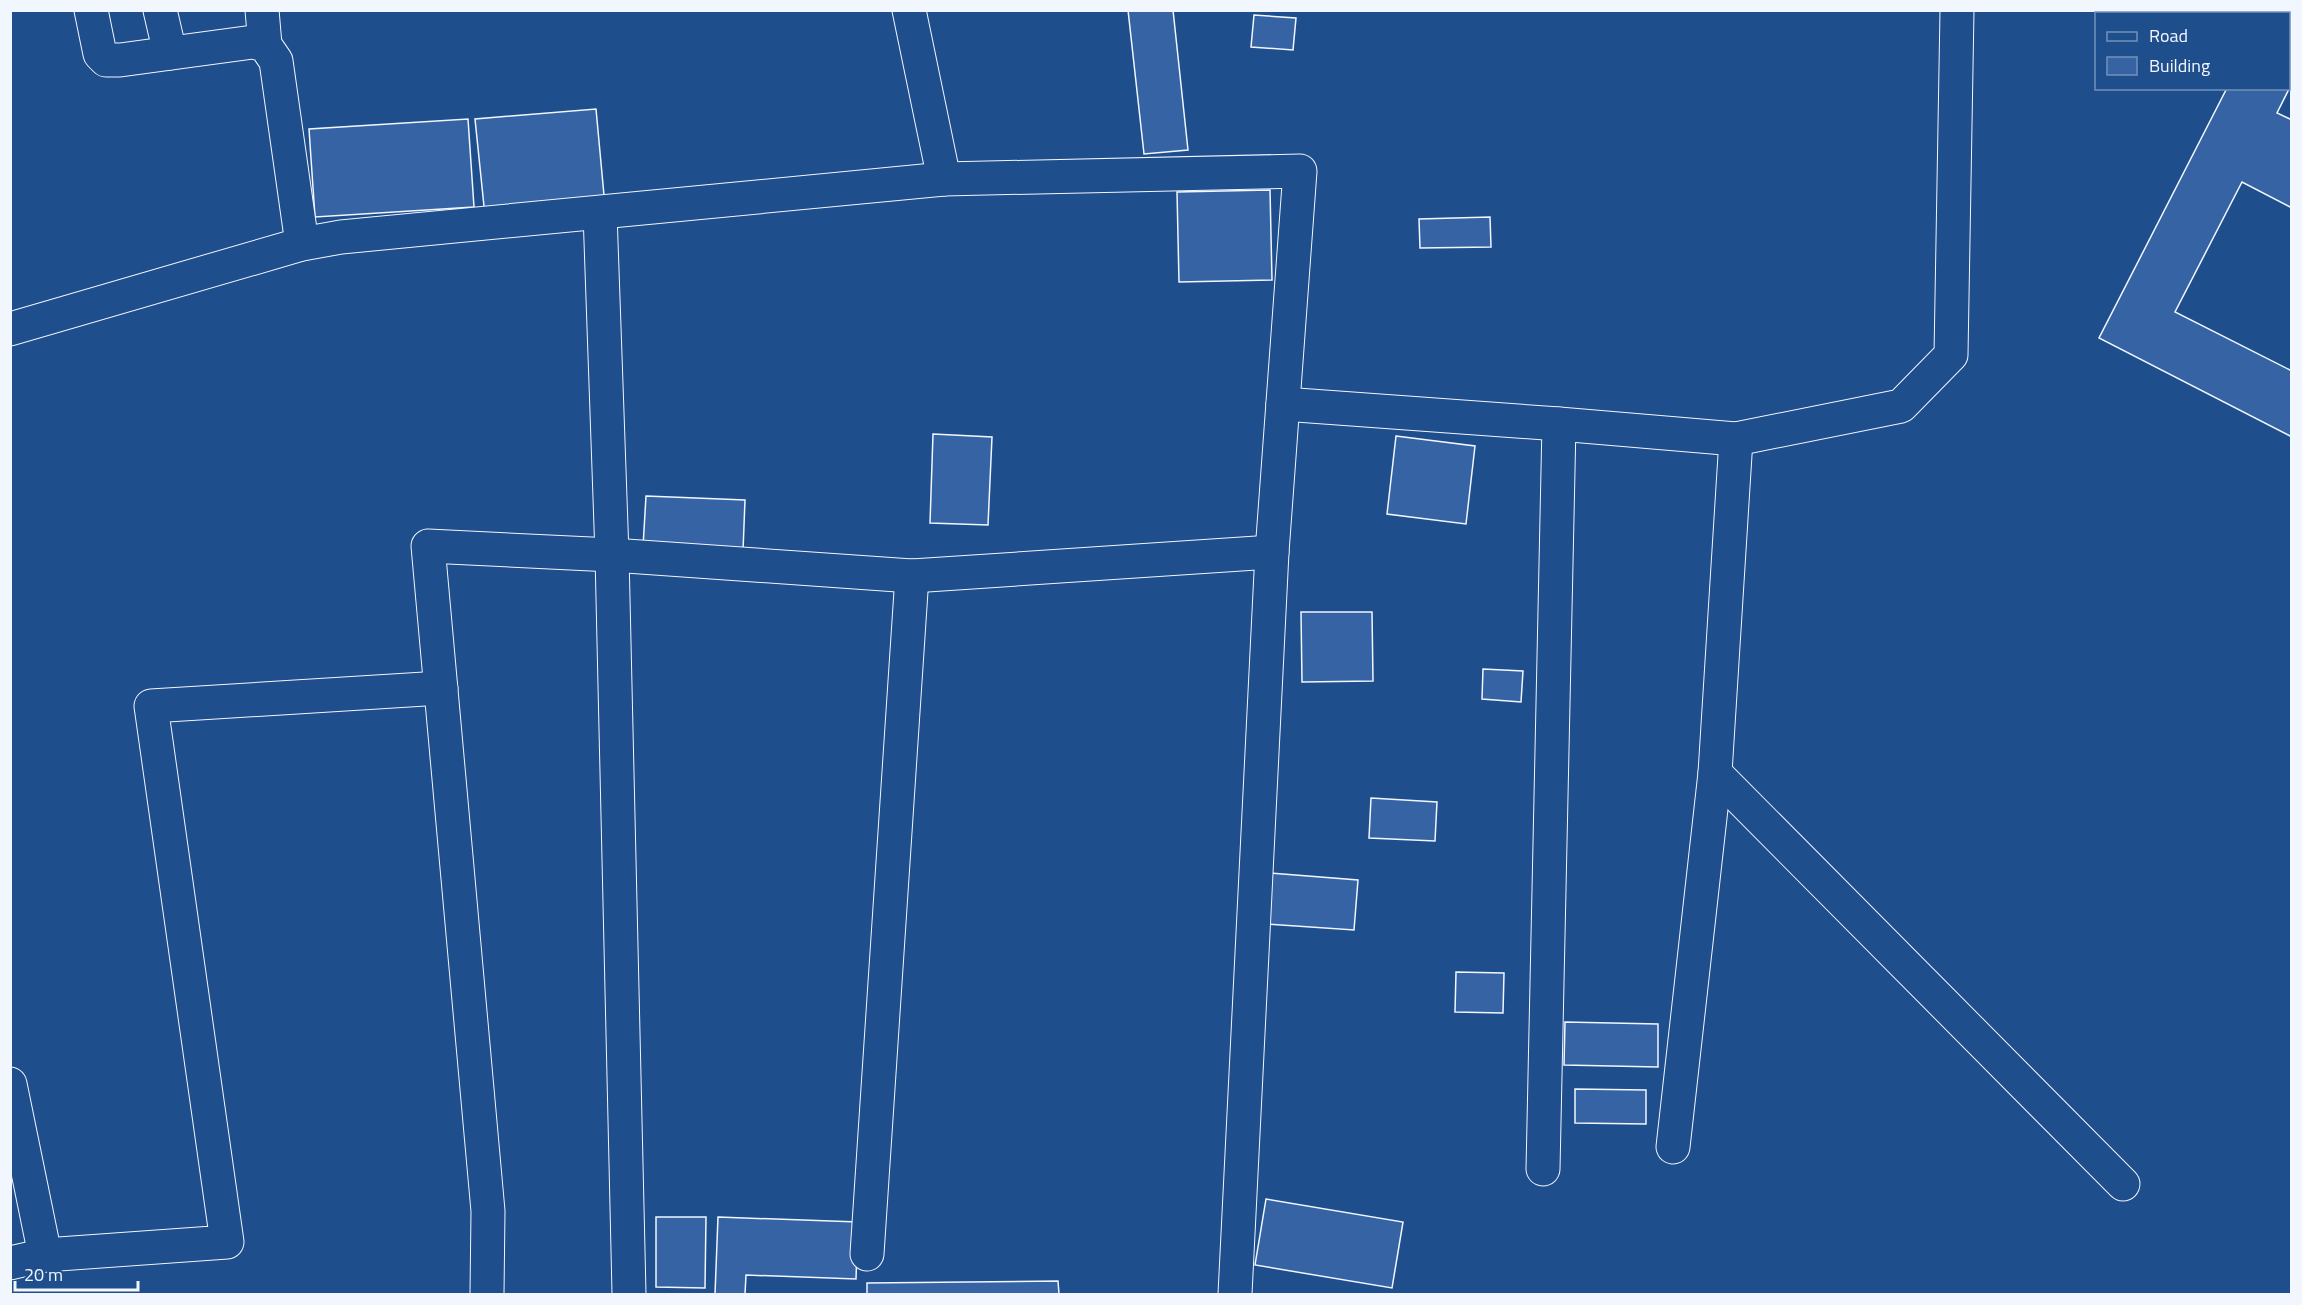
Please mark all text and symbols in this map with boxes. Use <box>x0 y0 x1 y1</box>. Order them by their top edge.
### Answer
legend <box>2095 12 2290 90</box>
text: Road <box>2149 22 2188 49</box>
text: Building <box>2149 52 2210 79</box>
scale bar <box>15 1254 138 1292</box>
text: 20 m <box>24 1261 63 1288</box>

